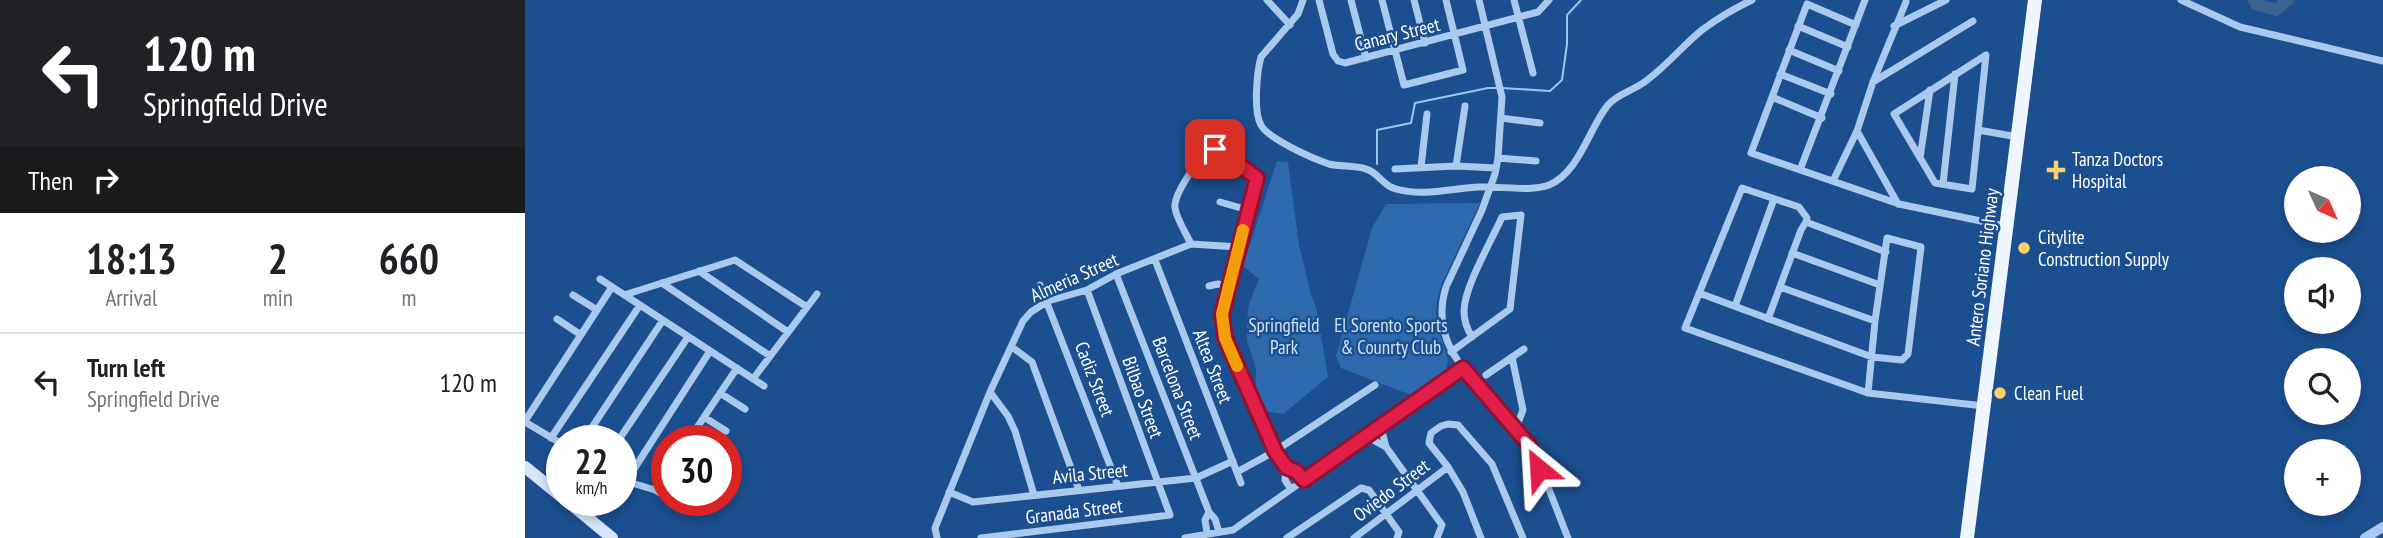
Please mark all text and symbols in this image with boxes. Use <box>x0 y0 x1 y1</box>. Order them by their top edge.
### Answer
street label: Canary Street <box>1352 12 1443 56</box>
text: 120 m <box>143 21 256 85</box>
icon: left <box>28 28 119 119</box>
text: Springfield Drive <box>143 83 328 125</box>
pin <box>1185 119 1245 179</box>
icon: arrive <box>1196 130 1234 168</box>
place label: Tanza Doctors Hospital <box>2072 147 2163 193</box>
marker: Tanza Doctors Hospital <box>2046 160 2066 180</box>
icon: right <box>87 161 125 199</box>
text: Then <box>28 164 73 197</box>
north arrow <box>2284 166 2361 243</box>
map controls <box>2284 166 2361 516</box>
street label: Antero Soriano Highway <box>1960 186 2004 347</box>
place label: Citylite Construction Supply <box>2038 225 2170 271</box>
text: 18:13 <box>86 231 177 286</box>
text: 2 <box>268 231 288 286</box>
text: 660 <box>379 231 439 286</box>
marker: Citylite Construction Supply <box>2016 240 2032 256</box>
street label: Almeria Street <box>1026 247 1122 307</box>
button: sound <box>2284 257 2361 334</box>
text: Arrival <box>105 283 157 312</box>
text: min <box>263 283 293 312</box>
text: m <box>401 283 416 312</box>
park label: Springfield Park <box>1248 313 1320 359</box>
park label: El Sorento Sports & Counrty Club <box>1334 313 1448 359</box>
street label: Altea Street <box>1188 326 1238 407</box>
street label: Barcelona Street <box>1147 333 1209 443</box>
street label: Cadiz Street <box>1070 338 1120 420</box>
button: search <box>2284 348 2361 425</box>
text: Turn left <box>87 351 165 384</box>
street label: Bilbao Street <box>1117 353 1169 442</box>
icon: left <box>28 363 66 401</box>
text: 120 m <box>439 366 497 399</box>
place label: Clean Fuel <box>2014 381 2084 405</box>
text: Springfield Drive <box>87 384 220 413</box>
marker: Clean Fuel <box>1992 385 2008 401</box>
speed limit sign: 30 <box>651 425 742 516</box>
position arrow <box>1502 432 1576 506</box>
text: 22 <box>575 438 608 484</box>
button: + <box>2284 439 2361 516</box>
street label: Oviedo Street <box>1348 453 1435 526</box>
street label: Avila Street <box>1051 457 1129 489</box>
text: km/h <box>576 476 607 499</box>
street label: Granada Street <box>1024 493 1125 529</box>

